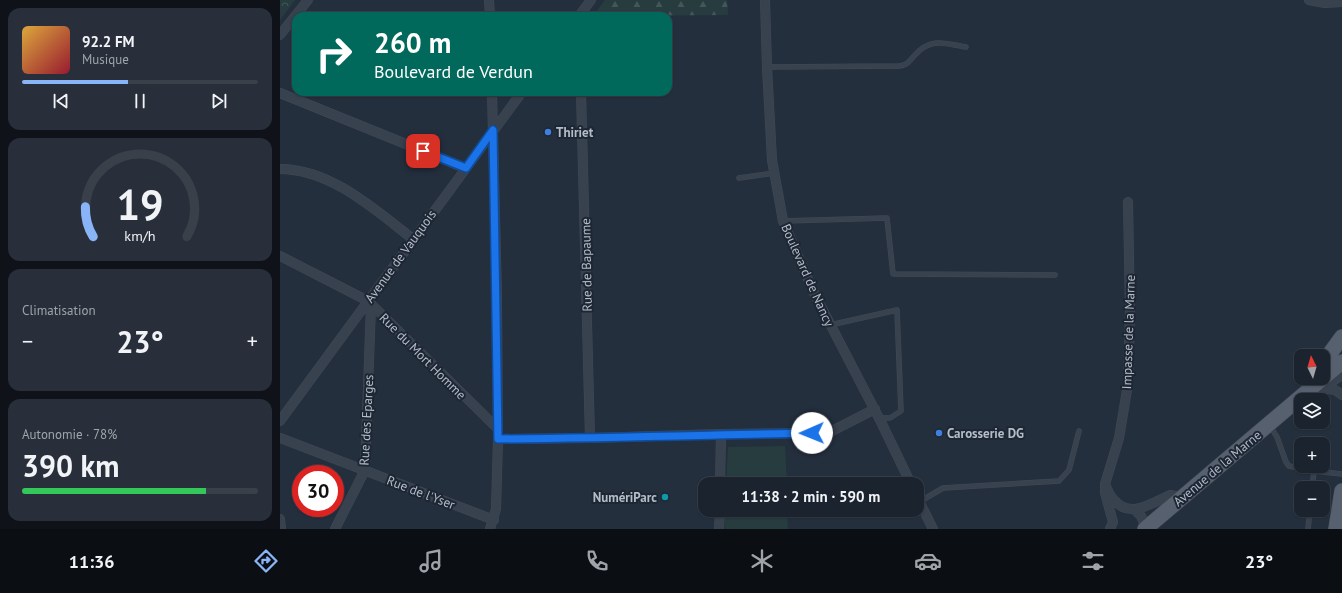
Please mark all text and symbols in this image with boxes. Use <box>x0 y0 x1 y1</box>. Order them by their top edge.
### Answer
text: 260 m <box>374 24 451 61</box>
icon: right <box>308 28 360 80</box>
text: 92.2 FM <box>82 32 135 51</box>
text: Musique <box>82 51 129 68</box>
text: Boulevard de Verdun <box>374 60 533 83</box>
icon: previous <box>50 90 72 112</box>
icon: pause <box>129 90 151 112</box>
icon: next <box>208 90 230 112</box>
place label: Thiriet <box>556 124 594 141</box>
marker: Thiriet <box>543 127 553 137</box>
pin <box>406 134 440 168</box>
icon: arrive <box>412 140 434 162</box>
text: 19 <box>116 178 164 231</box>
street label: Avenue de Vauquois <box>361 206 440 306</box>
street label: Rue de Bapaume <box>577 218 596 312</box>
street label: Boulevard de Nancy <box>777 221 838 329</box>
text: km/h <box>124 226 156 245</box>
street label: Impasse de la Marne <box>1118 275 1139 390</box>
text: Climatisation <box>22 302 96 319</box>
street label: Rue du Mort Homme <box>376 309 470 403</box>
text: 23° <box>116 322 164 361</box>
text: − <box>22 327 33 355</box>
text: + <box>247 327 258 355</box>
north arrow <box>1294 349 1330 385</box>
map controls <box>1294 349 1330 517</box>
street label: Rue des Eparges <box>356 374 377 466</box>
button: layers <box>1294 393 1330 429</box>
position arrow <box>791 412 833 454</box>
place label: Carosserie DG <box>947 425 1024 442</box>
text: Autonomie · 78% <box>22 426 117 443</box>
street label: Avenue de la Marne <box>1170 427 1265 510</box>
marker: Carosserie DG <box>934 428 944 438</box>
button: + <box>1294 437 1330 473</box>
text: 390 km <box>22 446 120 485</box>
speed limit sign: 30 <box>292 465 344 517</box>
street label: Rue de l'Yser <box>384 472 458 513</box>
button: − <box>1294 481 1330 517</box>
text: 11:38 · 2 min · 590 m <box>742 487 880 506</box>
place label: NumériParc <box>593 489 657 506</box>
marker: NumériParc <box>660 492 670 502</box>
icon: directions <box>252 547 280 575</box>
icon: music <box>417 547 445 575</box>
icon: phone <box>583 547 611 575</box>
icon: climate <box>748 547 776 575</box>
icon: car <box>914 547 942 575</box>
icon: filters <box>1079 547 1107 575</box>
text: 11:36 <box>69 550 114 573</box>
text: 23° <box>1245 550 1273 573</box>

